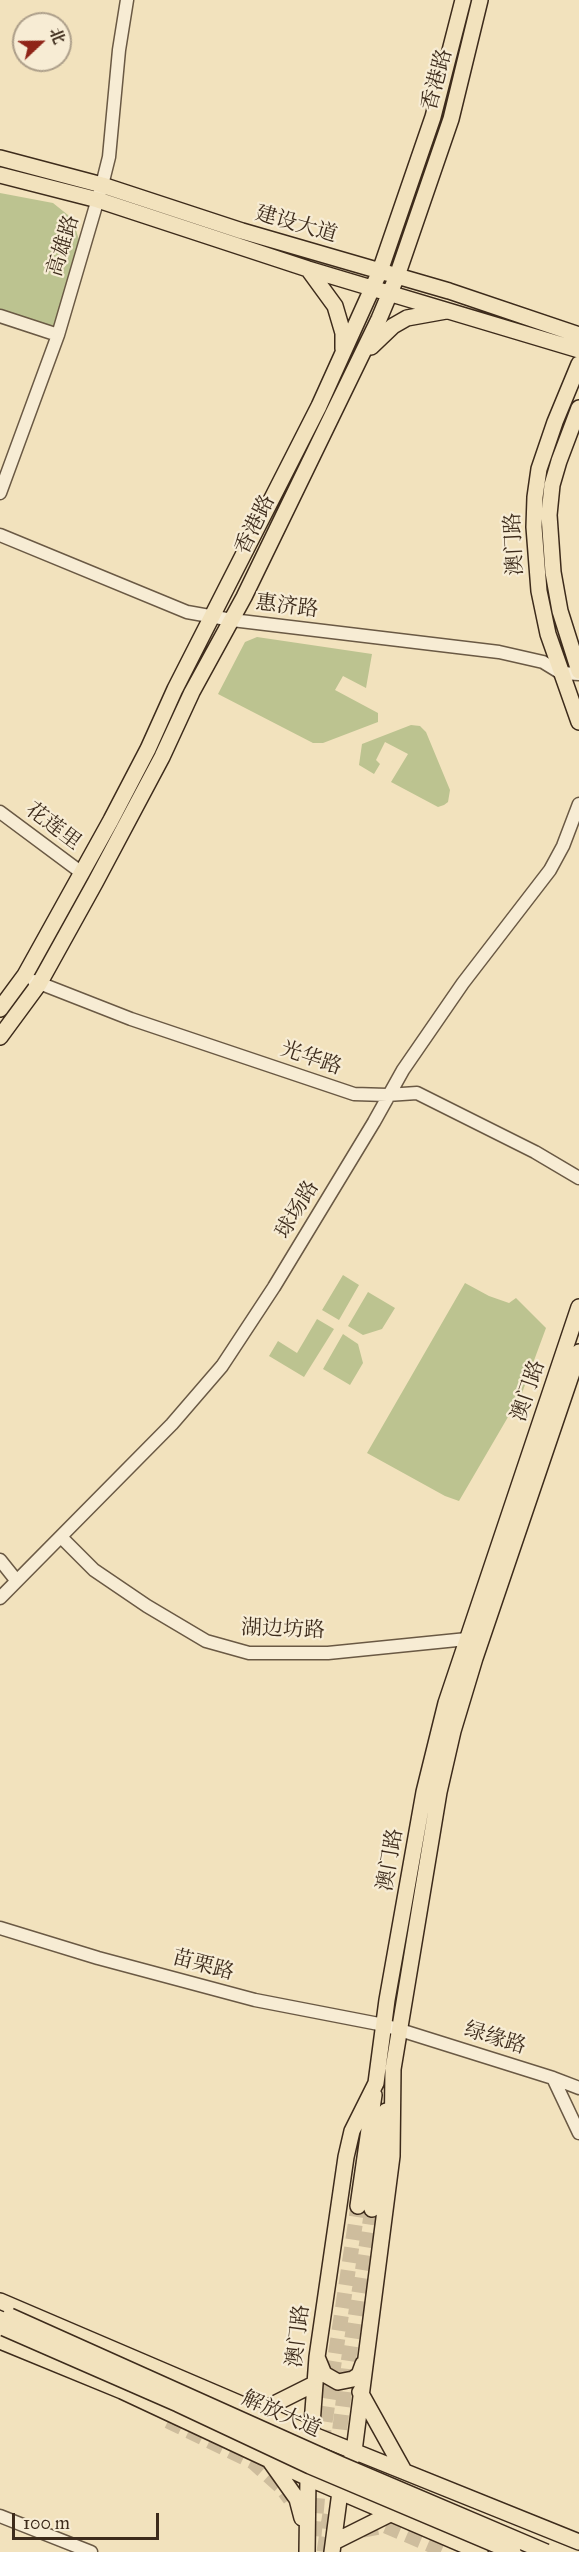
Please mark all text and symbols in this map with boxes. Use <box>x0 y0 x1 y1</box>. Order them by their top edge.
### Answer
north arrow <box>12 12 72 72</box>
text: 北 <box>45 25 69 47</box>
street label: 香港路 <box>418 46 458 114</box>
street label: 建设大道 <box>252 201 340 249</box>
street label: 高雄路 <box>43 212 85 280</box>
street label: 香港路 <box>231 491 281 559</box>
street label: 澳门路 <box>501 512 529 576</box>
street label: 惠济路 <box>254 591 320 623</box>
street label: 花莲里 <box>20 798 86 856</box>
street label: 光华路 <box>277 1037 345 1081</box>
street label: 球场路 <box>271 1177 325 1243</box>
street label: 澳门路 <box>507 1357 551 1425</box>
street label: 湖边坊路 <box>241 1616 325 1644</box>
street label: 澳门路 <box>373 1827 409 1893</box>
street label: 苗栗路 <box>169 1946 237 1986</box>
street label: 绿缘路 <box>461 2018 529 2060</box>
street label: 澳门路 <box>283 2303 315 2369</box>
street label: 解放大道 <box>238 2386 324 2444</box>
scale bar <box>15 2501 162 2539</box>
text: 100 m <box>23 2512 70 2534</box>

